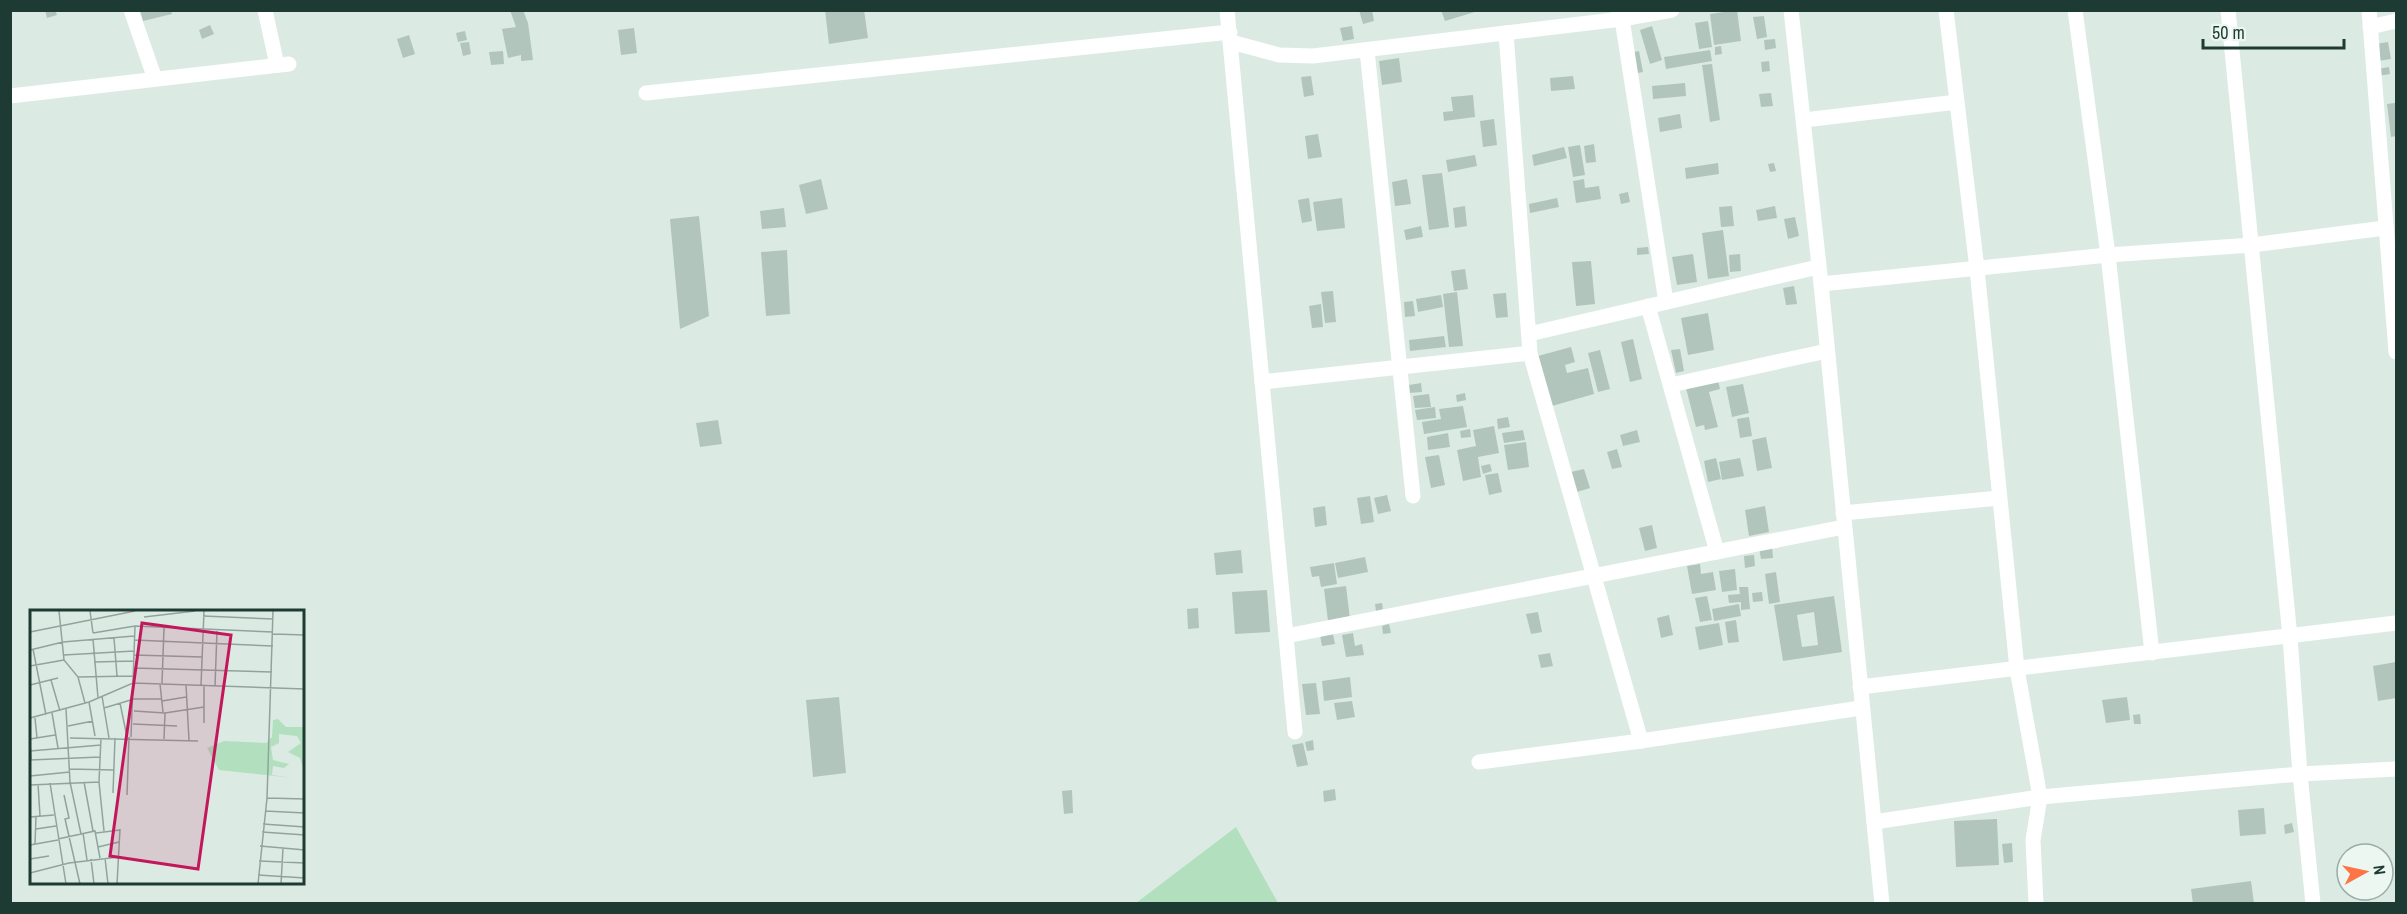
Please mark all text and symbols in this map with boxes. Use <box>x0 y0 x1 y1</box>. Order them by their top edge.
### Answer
scale bar <box>2203 12 2344 50</box>
text: 50 m <box>2212 20 2245 45</box>
inset map <box>30 610 304 884</box>
north arrow <box>2335 842 2395 902</box>
text: N <box>2368 864 2391 876</box>

